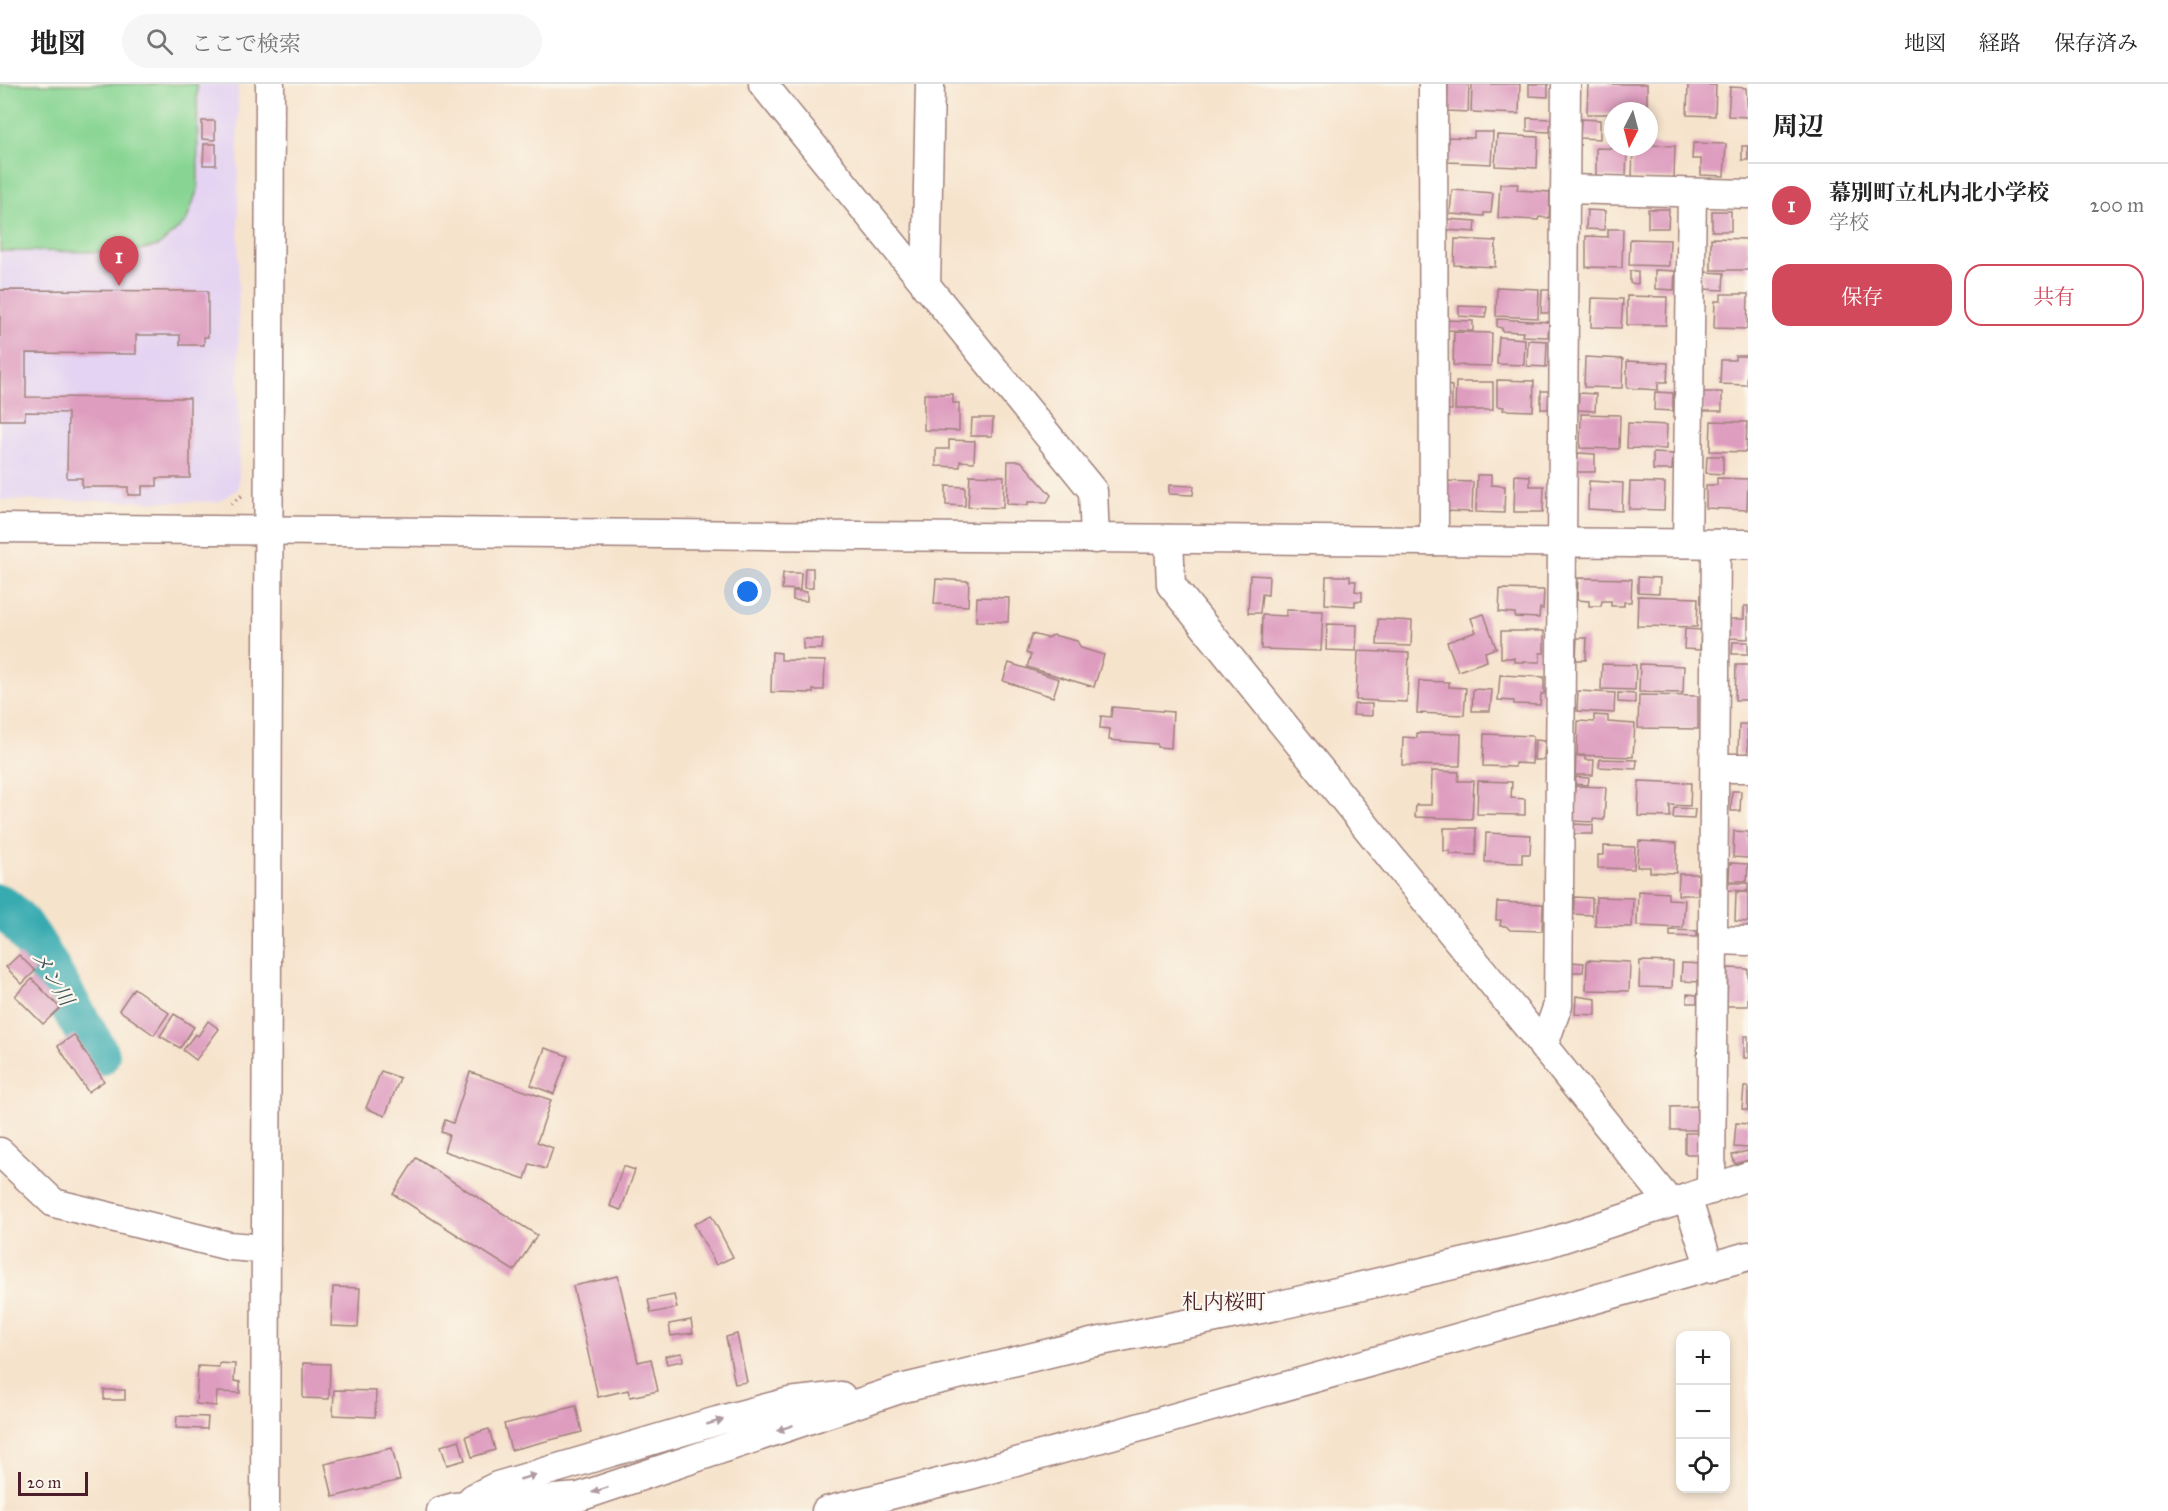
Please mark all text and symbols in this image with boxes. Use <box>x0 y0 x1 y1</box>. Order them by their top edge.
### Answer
search box <box>122 14 542 68</box>
icon: search <box>143 25 176 58</box>
text: 地図 <box>30 26 86 61</box>
text: ここで検索 <box>191 30 301 57</box>
text: 地図 <box>1904 30 1946 56</box>
text: 経路 <box>1979 30 2021 56</box>
text: 保存済み <box>2054 30 2138 56</box>
north arrow <box>1604 102 1658 156</box>
text: 周辺 <box>1772 110 1824 142</box>
text: 幕別町立札内北小学校 <box>1829 179 2049 206</box>
text: 1 <box>1788 193 1795 217</box>
text: 200 m <box>2090 193 2144 217</box>
text: 学校 <box>1829 210 1869 234</box>
pin: 1 <box>100 236 138 286</box>
button: 保存 <box>1772 264 1952 326</box>
button: 共有 <box>1964 264 2144 326</box>
your location <box>733 577 762 606</box>
water label: メン川 <box>27 946 80 1011</box>
district label: 札内桜町 <box>1182 1289 1266 1315</box>
map controls <box>1676 1331 1730 1493</box>
button: + <box>1676 1331 1730 1385</box>
button: − <box>1676 1385 1730 1439</box>
one-way arrow <box>706 1417 724 1426</box>
one-way arrow <box>776 1424 794 1434</box>
button: locate <box>1676 1439 1730 1493</box>
scale bar <box>18 1469 88 1496</box>
one-way arrow <box>519 1472 537 1481</box>
text: 20 m <box>27 1473 61 1492</box>
one-way arrow <box>591 1486 609 1495</box>

